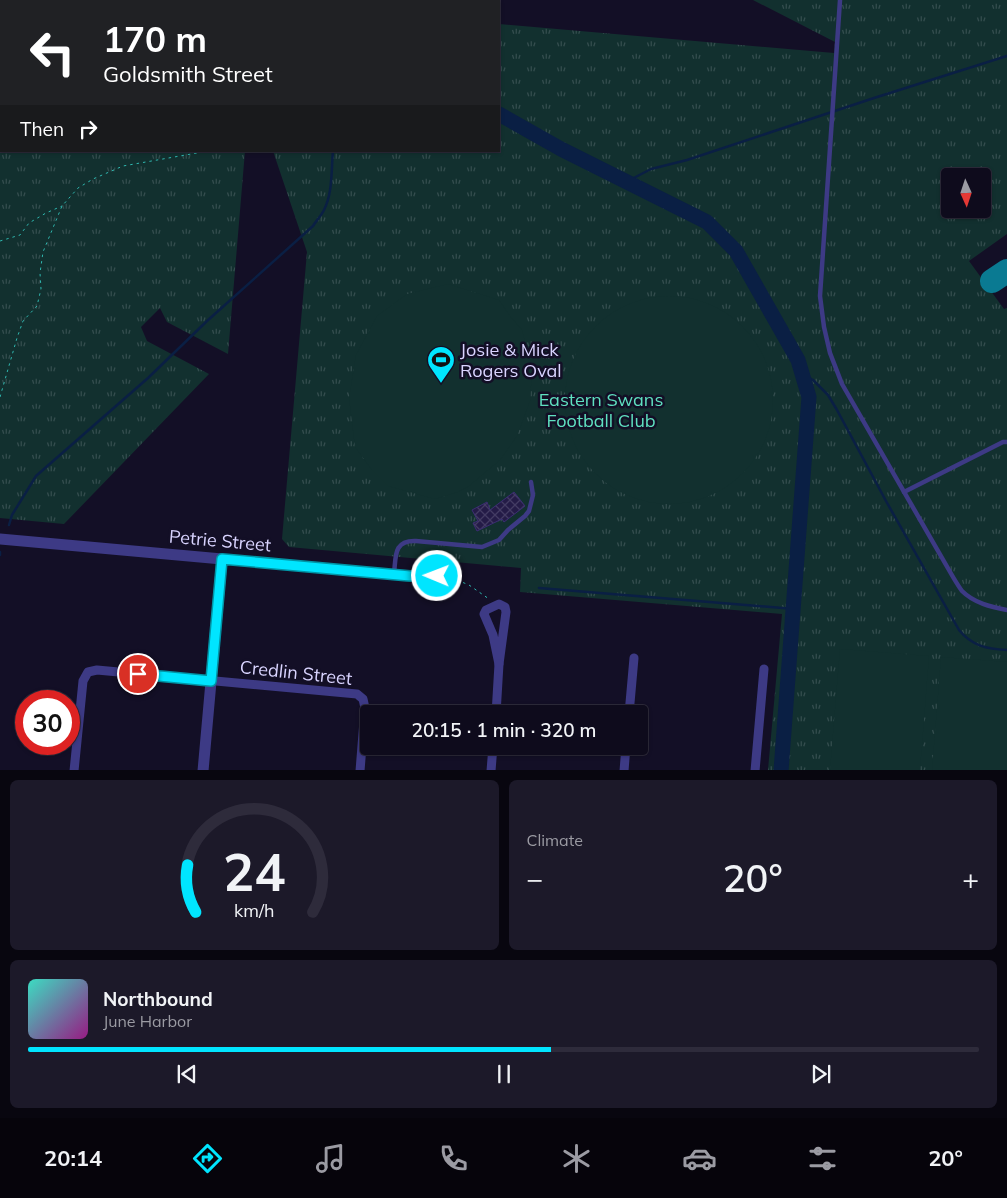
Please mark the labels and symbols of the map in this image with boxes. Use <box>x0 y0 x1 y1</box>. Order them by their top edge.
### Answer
north arrow <box>941 168 991 218</box>
place label: Josie & Mick Rogers Oval <box>460 338 562 382</box>
sports icon: Josie & Mick Rogers Oval <box>426 345 456 384</box>
park label: Eastern Swans Football Club <box>539 388 663 432</box>
street label: Petrie Street <box>168 525 272 556</box>
position arrow <box>410 549 462 601</box>
pin <box>117 653 159 695</box>
street label: Credlin Street <box>239 655 353 690</box>
speed limit sign: 30 <box>15 690 80 755</box>

